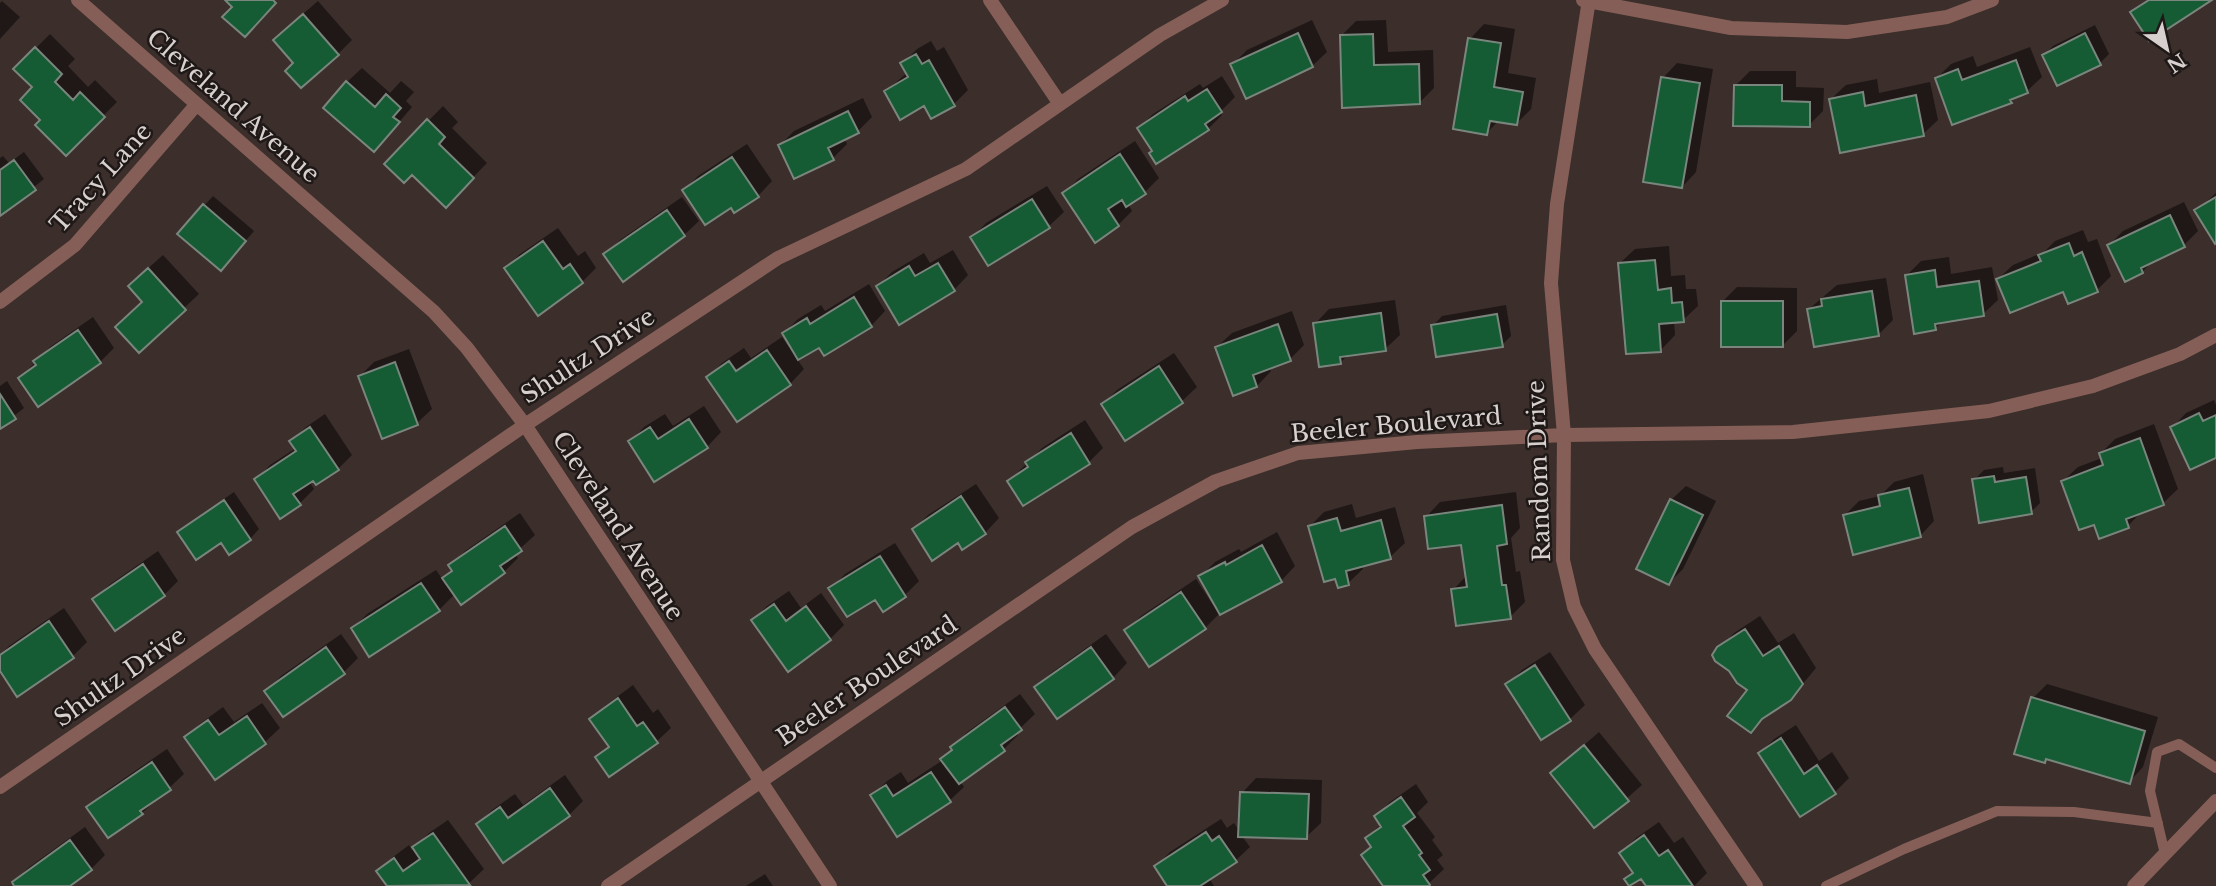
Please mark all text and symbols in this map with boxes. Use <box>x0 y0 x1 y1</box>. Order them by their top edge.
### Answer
north arrow <box>2132 14 2202 84</box>
street label: Cleveland Avenue <box>141 23 326 189</box>
text: N <box>2162 48 2190 77</box>
street label: Tracy Lane <box>44 117 157 239</box>
street label: Shultz Drive <box>515 302 660 410</box>
street label: Random Drive <box>1521 380 1556 562</box>
street label: Beeler Boulevard <box>1289 401 1503 448</box>
street label: Cleveland Avenue <box>546 426 690 626</box>
street label: Beeler Boulevard <box>771 609 963 752</box>
street label: Shultz Drive <box>48 621 191 733</box>

